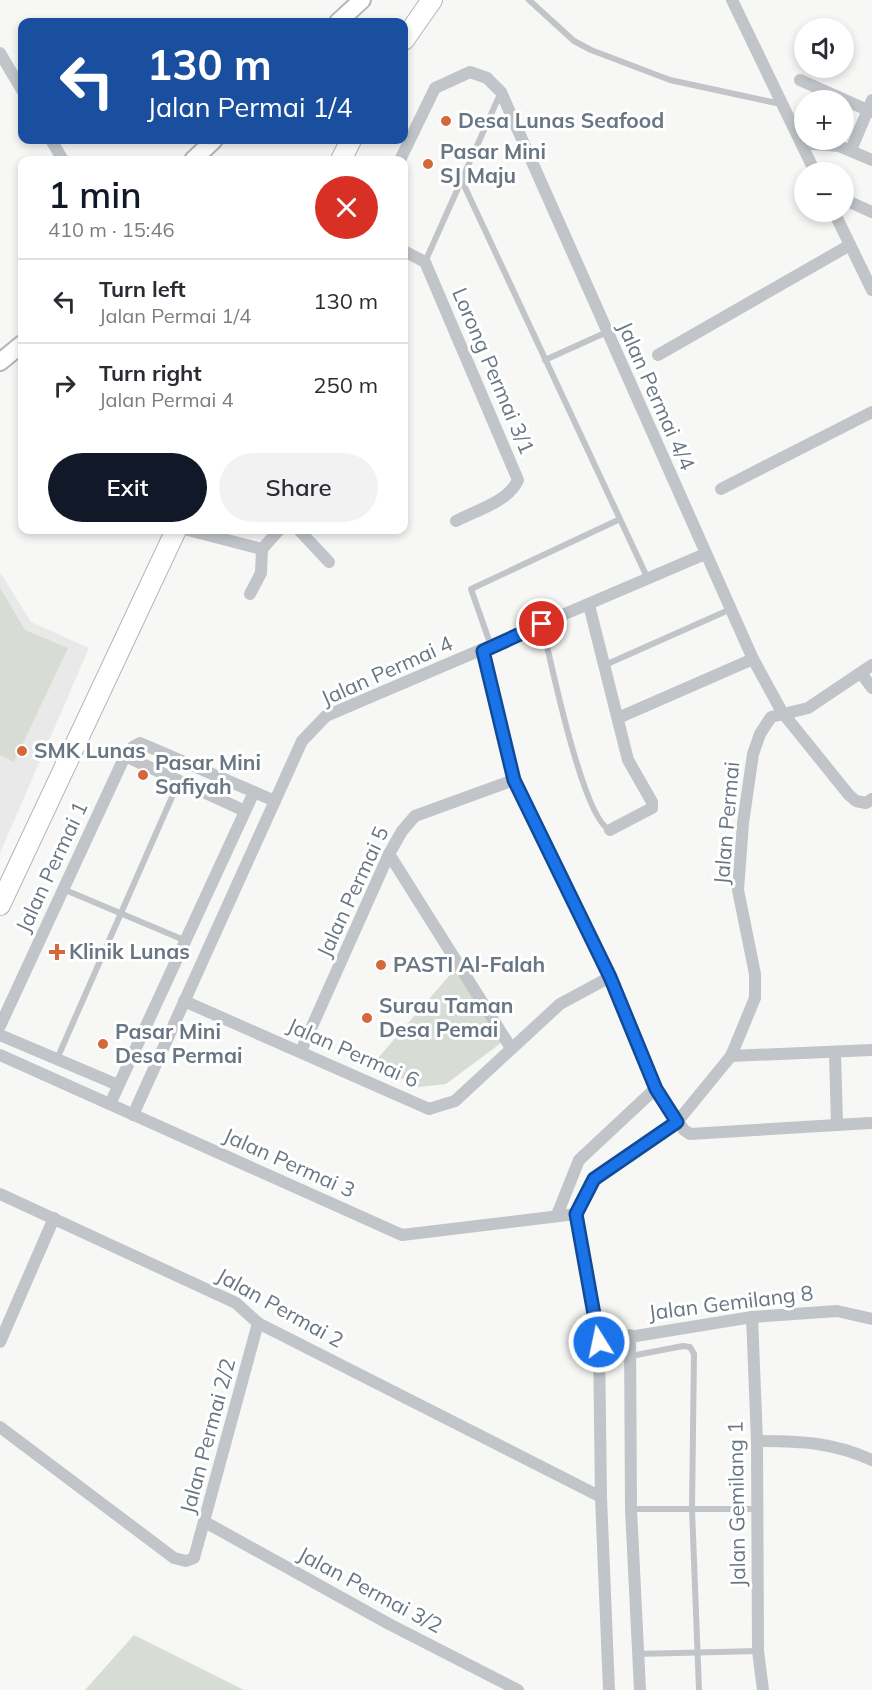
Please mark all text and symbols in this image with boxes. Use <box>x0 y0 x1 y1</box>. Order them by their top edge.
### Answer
map controls <box>794 18 854 222</box>
button: sound <box>794 18 854 78</box>
text: 130 m <box>147 38 272 91</box>
icon: left <box>48 42 126 120</box>
text: Jalan Permai 1/4 <box>147 90 353 124</box>
button: + <box>794 90 854 150</box>
place label: Desa Lunas Seafood <box>458 107 664 133</box>
marker: Desa Lunas Seafood <box>439 114 453 128</box>
place label: Pasar Mini SJ Maju <box>440 138 546 188</box>
marker: Pasar Mini SJ Maju <box>421 157 435 171</box>
button: − <box>794 162 854 222</box>
text: 1 min <box>48 172 142 217</box>
button: close <box>315 176 378 239</box>
text: 410 m · 15:46 <box>48 217 174 242</box>
text: Turn left <box>99 275 186 303</box>
street label: Lorong Permai 3/1 <box>447 283 541 458</box>
icon: left <box>48 285 81 318</box>
text: 130 m <box>313 287 378 315</box>
text: Jalan Permai 1/4 <box>99 303 251 328</box>
street label: Jalan Permai 4/4 <box>613 317 701 474</box>
text: Turn right <box>99 359 202 387</box>
icon: right <box>48 369 81 402</box>
text: 250 m <box>313 371 378 399</box>
text: Jalan Permai 4 <box>99 387 234 412</box>
button: Exit <box>48 453 207 522</box>
button: Share <box>219 453 378 522</box>
pin <box>516 598 567 649</box>
icon: arrive <box>525 607 558 640</box>
street label: Jalan Permai 4 <box>317 629 457 711</box>
place label: SMK Lunas <box>34 737 146 763</box>
marker: SMK Lunas <box>15 744 29 758</box>
place label: Pasar Mini Safiyah <box>155 749 261 799</box>
street label: Jalan Permai <box>708 760 744 885</box>
marker: Pasar Mini Safiyah <box>136 768 150 782</box>
street label: Jalan Permai 1 <box>9 797 93 936</box>
street label: Jalan Permai 5 <box>310 822 394 961</box>
place label: Klinik Lunas <box>69 938 190 964</box>
marker: Klinik Lunas <box>50 945 64 959</box>
place label: PASTI Al-Falah <box>393 951 545 977</box>
marker: PASTI Al-Falah <box>374 958 388 972</box>
place label: Surau Taman Desa Pemai <box>379 992 513 1042</box>
street label: Jalan Permai 6 <box>284 1011 423 1093</box>
marker: Surau Taman Desa Pemai <box>360 1011 374 1025</box>
place label: Pasar Mini Desa Permai <box>115 1018 242 1068</box>
marker: Pasar Mini Desa Permai <box>96 1037 110 1051</box>
street label: Jalan Permai 3 <box>220 1121 359 1203</box>
street label: Jalan Permai 2 <box>212 1262 349 1353</box>
street label: Jalan Gemilang 8 <box>647 1279 815 1325</box>
position arrow <box>567 1310 631 1374</box>
street label: Jalan Permai 2/2 <box>174 1355 240 1516</box>
street label: Jalan Gemilang 1 <box>722 1421 750 1587</box>
street label: Jalan Permai 3/2 <box>294 1540 447 1638</box>

